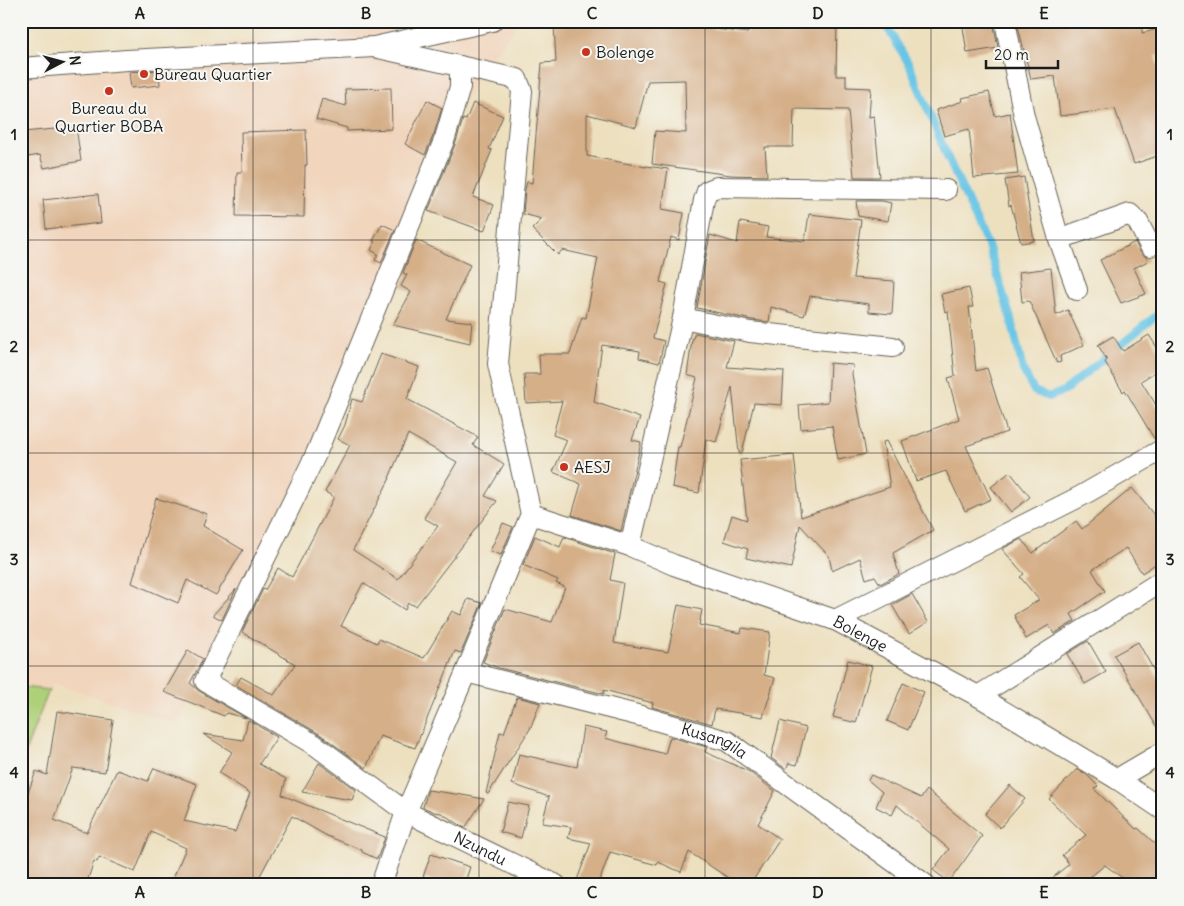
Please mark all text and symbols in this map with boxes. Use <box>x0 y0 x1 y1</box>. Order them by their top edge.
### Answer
text: A <box>135 3 145 23</box>
text: B <box>361 3 372 23</box>
text: C <box>587 3 598 23</box>
text: D <box>812 3 824 23</box>
text: E <box>1039 3 1049 23</box>
north arrow <box>38 38 88 88</box>
scale bar <box>986 38 1059 70</box>
place label: Bolenge <box>596 42 655 62</box>
text: 20 m <box>994 45 1029 64</box>
marker: Bolenge <box>580 46 592 58</box>
text: N <box>65 55 84 66</box>
place label: Bureau Quartier <box>154 64 272 84</box>
marker: Bureau Quartier <box>138 68 150 80</box>
marker: Bureau du Quartier BOBA <box>103 85 115 97</box>
place label: Bureau du Quartier BOBA <box>55 98 163 136</box>
text: 1 <box>11 124 17 144</box>
text: 1 <box>1167 124 1173 144</box>
text: 2 <box>10 336 19 356</box>
text: 2 <box>1166 336 1175 356</box>
place label: AESJ <box>574 457 611 477</box>
marker: AESJ <box>558 461 570 473</box>
text: 3 <box>9 549 19 569</box>
text: 3 <box>1165 549 1175 569</box>
street label: Bolenge <box>830 611 891 656</box>
street label: Kusangila <box>679 718 752 763</box>
text: 4 <box>9 762 19 782</box>
text: 4 <box>1165 762 1175 782</box>
street label: Nzundu <box>451 827 510 869</box>
text: A <box>135 882 145 902</box>
text: B <box>361 882 372 902</box>
text: C <box>587 882 598 902</box>
text: D <box>812 882 824 902</box>
text: E <box>1039 882 1049 902</box>

